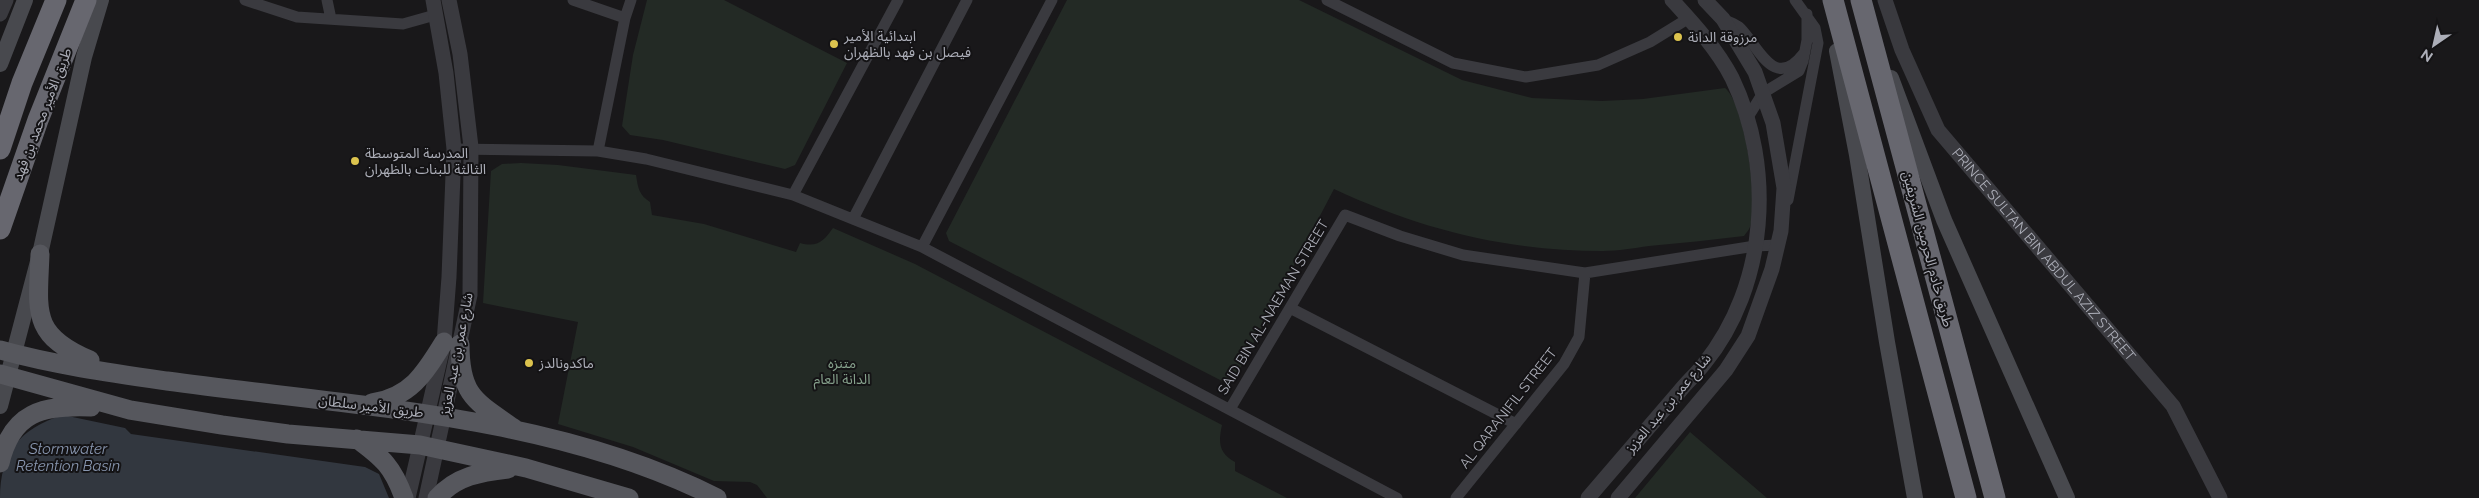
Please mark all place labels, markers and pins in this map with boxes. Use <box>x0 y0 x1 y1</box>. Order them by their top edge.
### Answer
place label: ابتدائية الأمير فيصل بن فهد بالظهران <box>843 28 971 61</box>
place label: مرزوقة الدانة <box>1688 29 1757 46</box>
marker: مرزوقة الدانة <box>1672 31 1684 43</box>
marker: ابتدائية الأمير فيصل بن فهد بالظهران <box>828 38 840 50</box>
place label: المدرسة المتوسطة الثالثة للبنات بالظهران <box>365 145 486 178</box>
marker: المدرسة المتوسطة الثالثة للبنات بالظهران <box>349 155 361 167</box>
place label: ماكدونالدز <box>538 355 594 372</box>
marker: ماكدونالدز <box>523 357 535 369</box>

